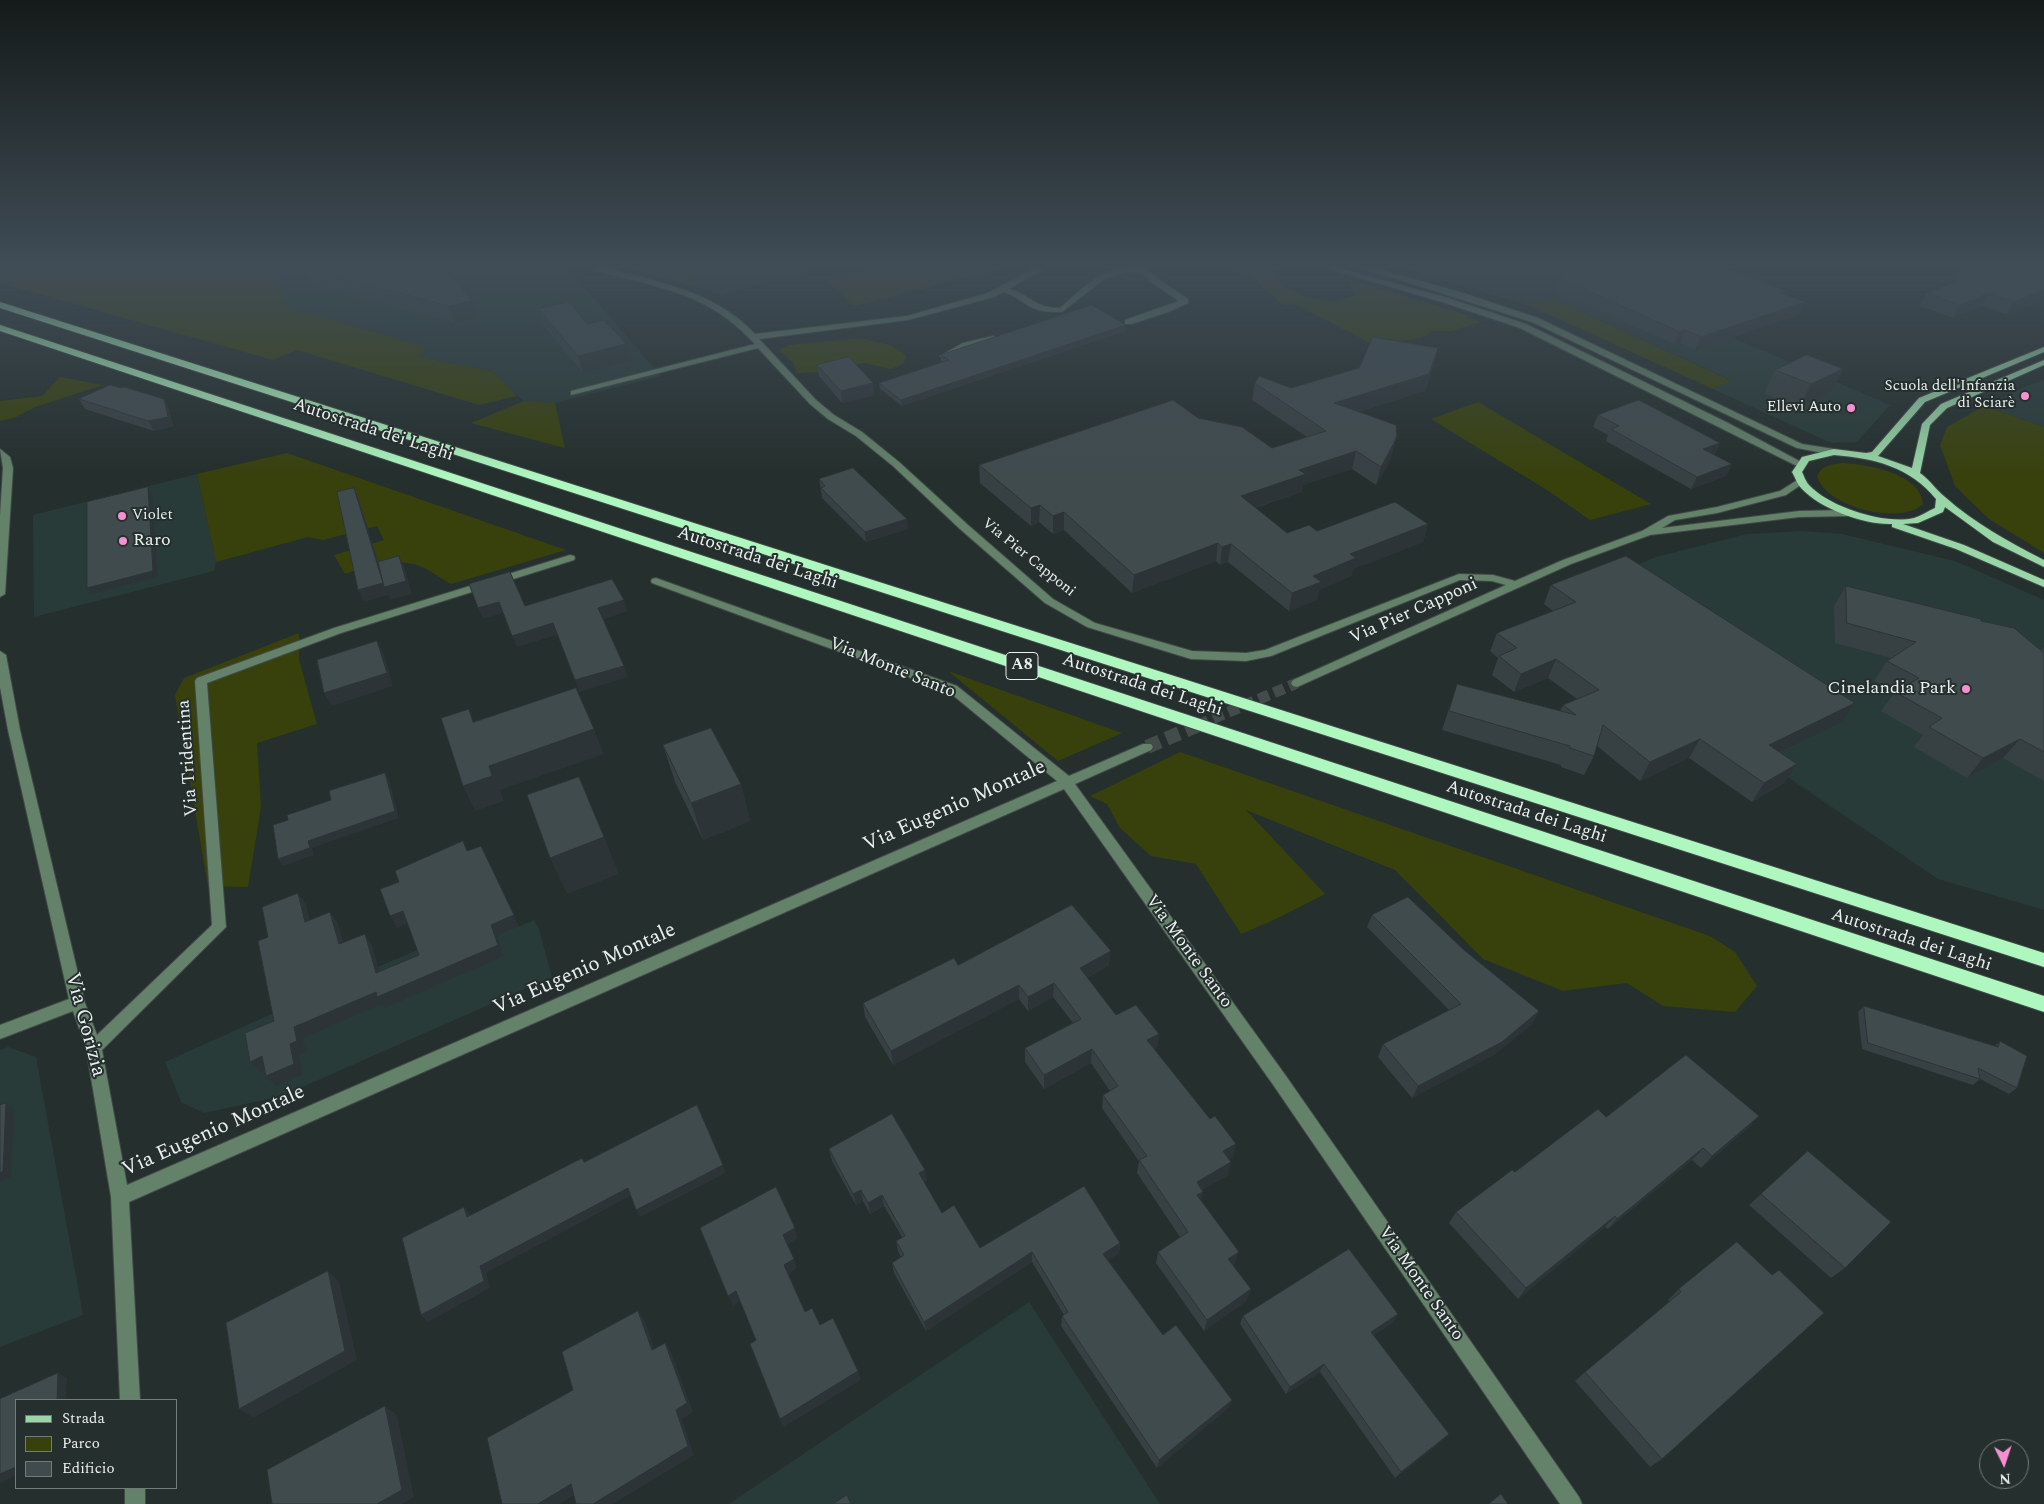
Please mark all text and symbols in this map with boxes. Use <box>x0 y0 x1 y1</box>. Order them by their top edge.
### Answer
place label: Scuola dell'Infanzia di Sciarè <box>1884 378 2015 413</box>
marker: Scuola dell'Infanzia di Sciarè <box>2019 390 2031 402</box>
street label: Autostrada dei Laghi <box>290 395 456 467</box>
place label: Ellevi Auto <box>1767 399 1841 417</box>
marker: Ellevi Auto <box>1845 402 1857 414</box>
place label: Violet <box>132 507 173 525</box>
marker: Violet <box>116 510 128 522</box>
street label: Via Pier Capponi <box>978 515 1078 601</box>
street label: Autostrada dei Laghi <box>674 523 840 595</box>
place label: Raro <box>133 530 171 552</box>
marker: Raro <box>117 535 129 547</box>
street label: Via Pier Capponi <box>1347 574 1481 650</box>
street label: Via Monte Santo <box>826 634 958 704</box>
street label: Autostrada dei Laghi <box>1059 650 1225 722</box>
road number: A8 <box>1006 652 1038 679</box>
place label: Cinelandia Park <box>1827 678 1956 700</box>
marker: Cinelandia Park <box>1960 683 1972 695</box>
street label: Via Tridentina <box>174 699 204 817</box>
street label: Via Eugenio Montale <box>860 755 1050 859</box>
street label: Autostrada dei Laghi <box>1443 777 1609 849</box>
street label: Via Monte Santo <box>1140 891 1236 1013</box>
street label: Autostrada dei Laghi <box>1828 905 1994 977</box>
street label: Via Eugenio Montale <box>490 918 680 1022</box>
street label: Via Gorizia <box>58 970 110 1080</box>
street label: Via Eugenio Montale <box>119 1080 309 1184</box>
street label: Via Monte Santo <box>1373 1223 1467 1345</box>
legend <box>15 1399 178 1489</box>
text: Strada <box>62 1407 105 1430</box>
text: Parco <box>62 1432 100 1455</box>
north arrow <box>1979 1439 2029 1489</box>
text: Edificio <box>62 1457 115 1480</box>
text: N <box>1999 1468 2011 1489</box>

